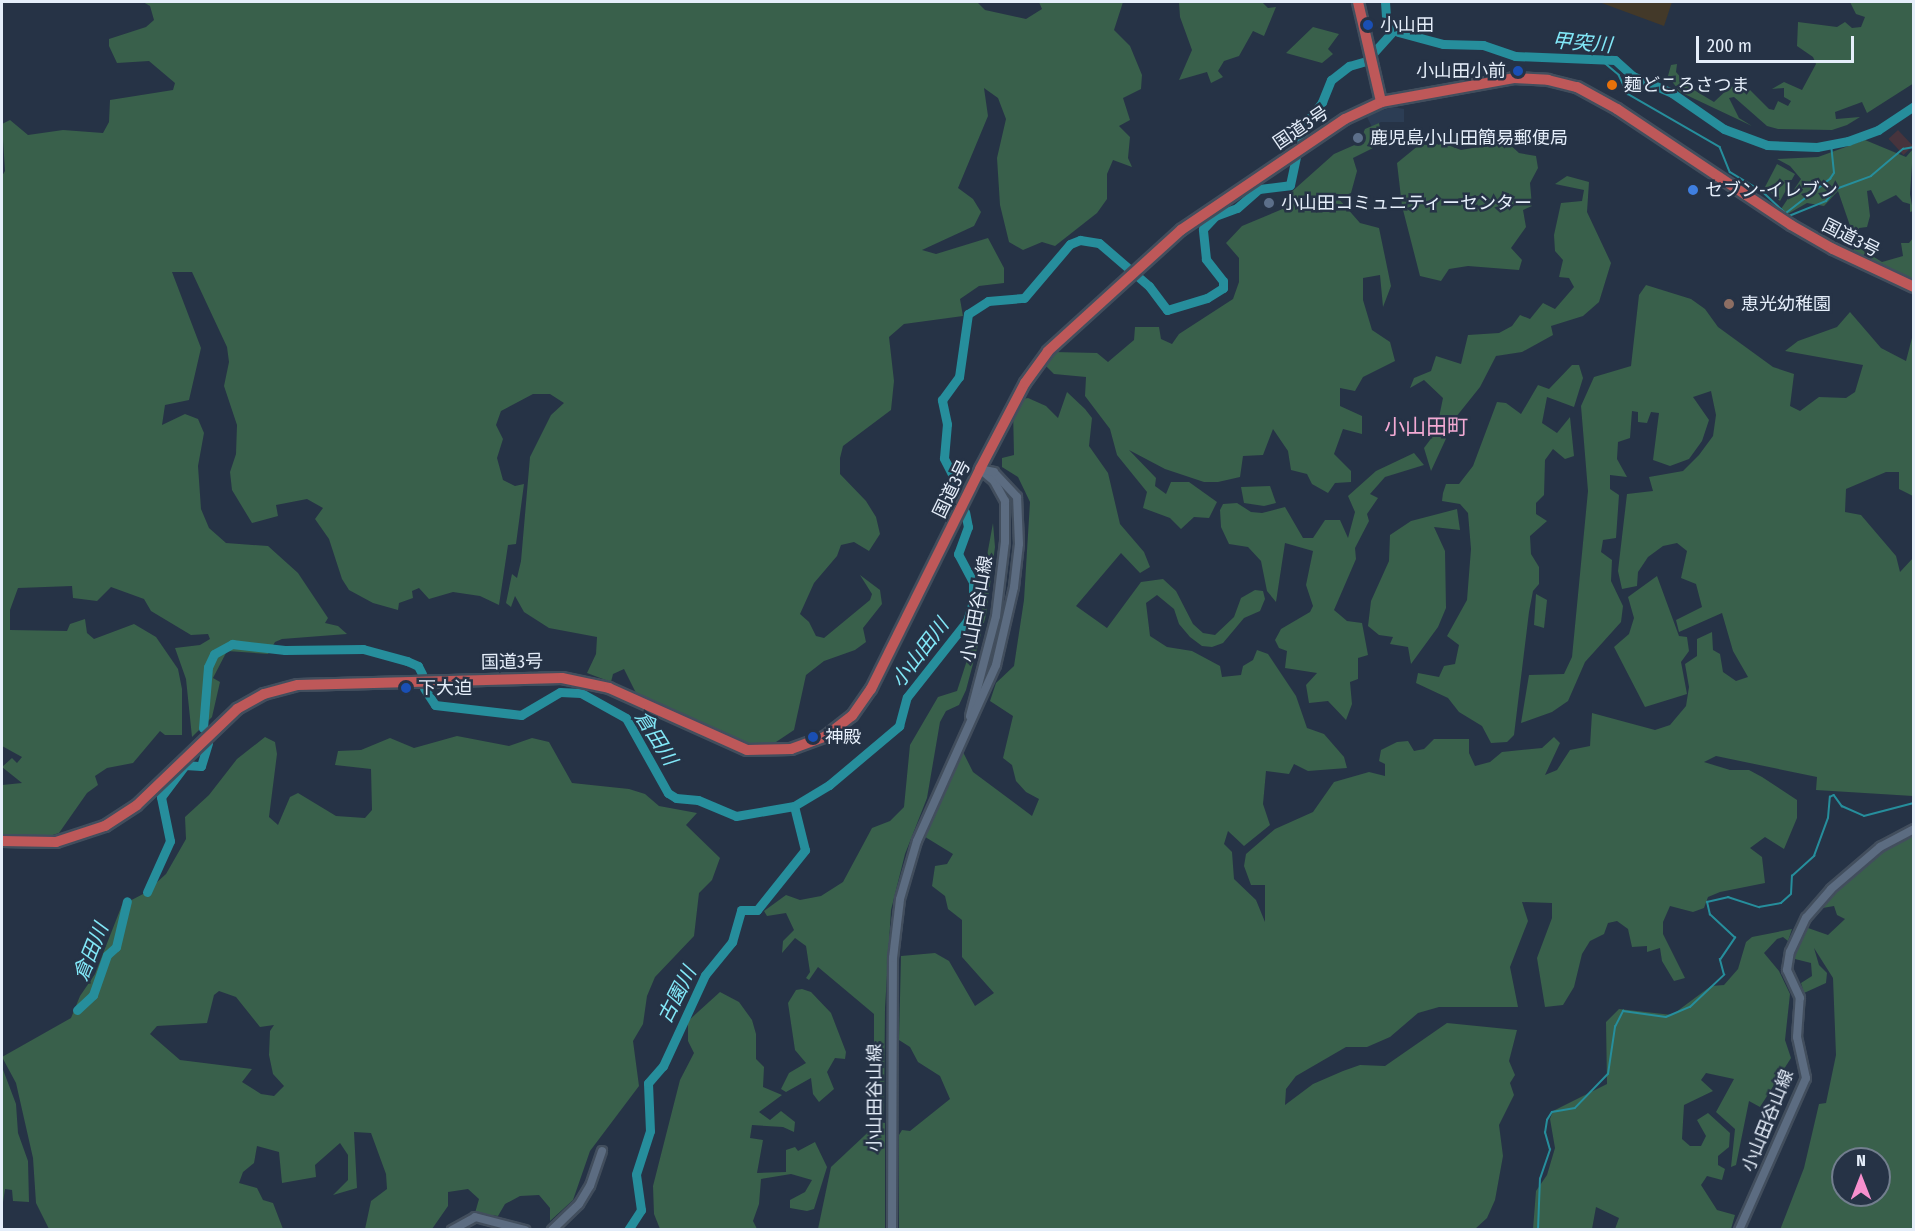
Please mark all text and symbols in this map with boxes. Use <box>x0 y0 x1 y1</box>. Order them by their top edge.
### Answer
place label: 小山田 <box>1380 14 1434 36</box>
marker: 小山田 <box>1361 18 1375 32</box>
scale bar <box>1699 24 1856 62</box>
water label: 甲突川 <box>1551 28 1613 58</box>
text: 200 m <box>1707 35 1752 57</box>
place label: 小山田小前 <box>1416 60 1506 82</box>
marker: 小山田小前 <box>1511 64 1525 78</box>
place label: 麺どころさつま <box>1624 74 1750 96</box>
marker: 麺どころさつま <box>1605 78 1619 92</box>
street label: 国道3号 <box>1269 102 1333 154</box>
place label: 鹿児島小山田簡易郵便局 <box>1370 127 1568 149</box>
marker: 鹿児島小山田簡易郵便局 <box>1351 131 1365 145</box>
place label: セブン-イレブン <box>1705 179 1838 201</box>
marker: セブン-イレブン <box>1686 183 1700 197</box>
place label: 小山田コミュニティーセンター <box>1281 192 1533 214</box>
marker: 小山田コミュニティーセンター <box>1262 196 1276 210</box>
street label: 国道3号 <box>1818 214 1884 262</box>
place label: 恵光幼稚園 <box>1741 293 1831 315</box>
marker: 恵光幼稚園 <box>1722 297 1736 311</box>
district label: 小山田町 <box>1384 414 1468 440</box>
street label: 国道3号 <box>929 456 975 522</box>
street label: 小山田谷山線 <box>957 554 997 664</box>
water label: 小山田川 <box>886 614 954 692</box>
street label: 国道3号 <box>481 651 543 673</box>
place label: 下大迫 <box>418 677 472 699</box>
marker: 下大迫 <box>399 681 413 695</box>
water label: 倉田川 <box>630 706 682 770</box>
place label: 神殿 <box>825 726 861 748</box>
marker: 神殿 <box>806 730 820 744</box>
water label: 倉田川 <box>69 920 113 984</box>
water label: 古園川 <box>653 963 701 1027</box>
street label: 小山田谷山線 <box>864 1044 886 1152</box>
street label: 小山田谷山線 <box>1738 1067 1798 1175</box>
north arrow <box>1831 1147 1891 1207</box>
text: N <box>1856 1151 1866 1170</box>

